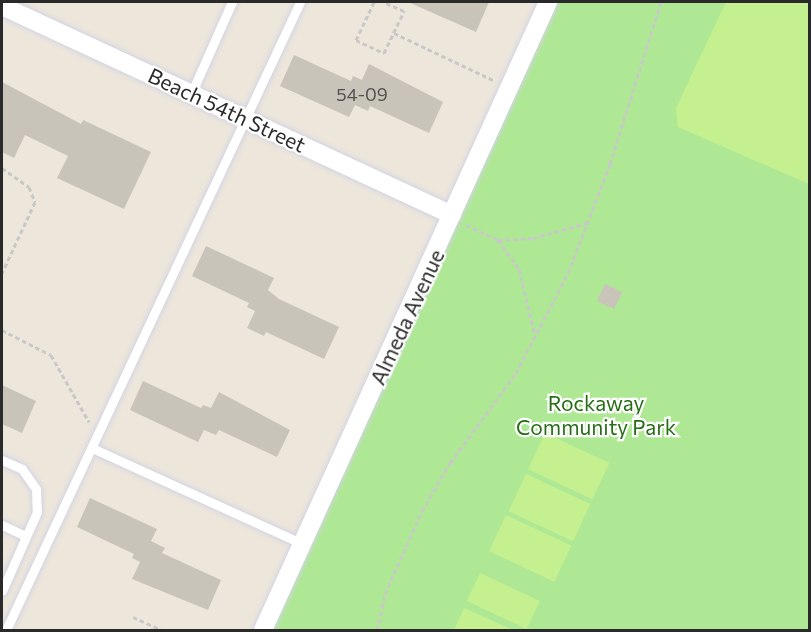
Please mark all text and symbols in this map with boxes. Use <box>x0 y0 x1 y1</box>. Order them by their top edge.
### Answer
street label: Beach 54th Street <box>144 63 310 157</box>
house number: 54-09 <box>336 83 388 105</box>
street label: Almeda Avenue <box>365 245 449 389</box>
park label: Rockaway Community Park <box>516 390 676 440</box>

